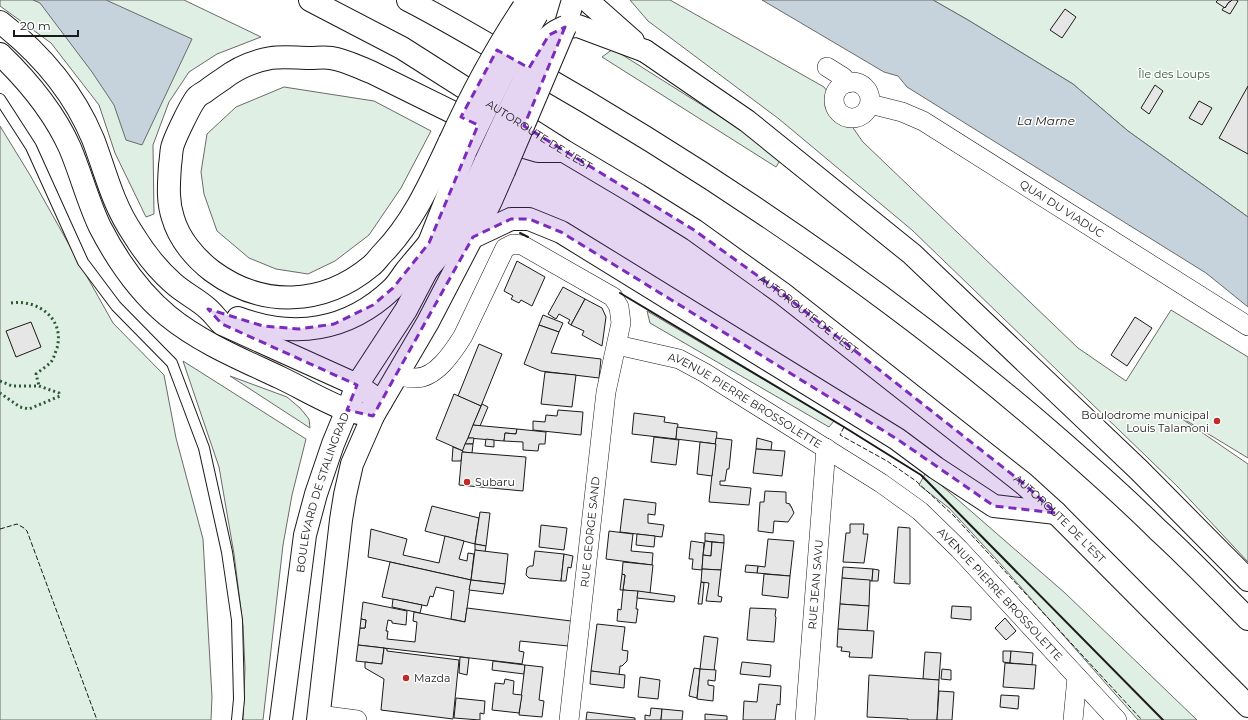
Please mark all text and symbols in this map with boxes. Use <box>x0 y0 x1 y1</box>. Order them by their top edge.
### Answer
scale bar <box>14 12 78 38</box>
text: 20 m <box>20 18 51 33</box>
park label: Île des Loups <box>1137 67 1210 81</box>
street label: AUTOROUTE DE L’EST <box>484 96 595 173</box>
water label: La Marne <box>1017 113 1075 128</box>
street label: QUAI DU VIADUC <box>1017 177 1107 240</box>
street label: AUTOROUTE DE L’EST <box>756 272 861 358</box>
street label: AVENUE PIERRE BROSSOLETTE <box>667 350 824 451</box>
place label: Boulodrome municipal Louis Talamoni <box>1081 408 1209 435</box>
street label: BOULEVARD DE STALINGRAD <box>293 410 352 574</box>
marker: Boulodrome municipal Louis Talamoni <box>1212 416 1222 426</box>
street label: AUTOROUTE DE L’EST <box>1011 471 1109 566</box>
place label: Subaru <box>475 475 515 489</box>
street label: RUE GEORGE SAND <box>577 476 603 588</box>
marker: Subaru <box>462 477 472 487</box>
street label: AVENUE PIERRE BROSSOLETTE <box>934 525 1066 664</box>
street label: RUE JEAN SAVU <box>805 539 826 630</box>
place label: Mazda <box>414 671 450 685</box>
marker: Mazda <box>401 673 411 683</box>

